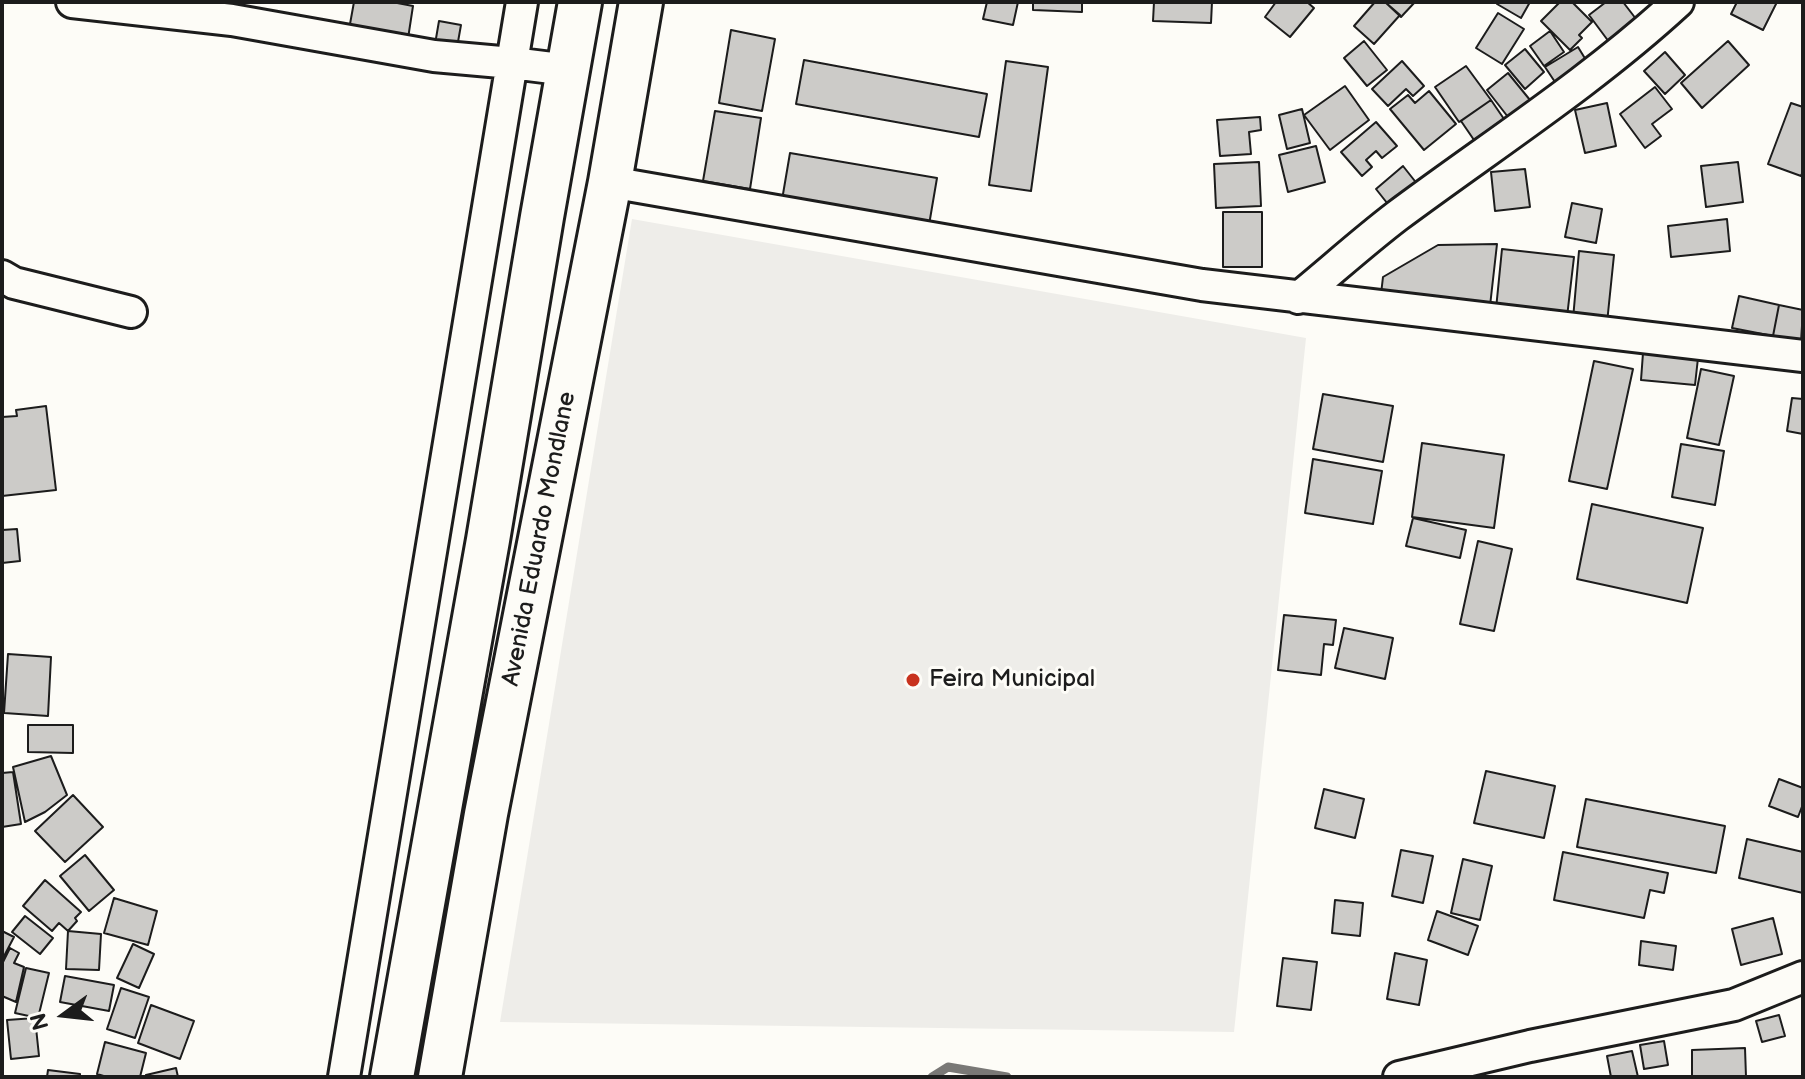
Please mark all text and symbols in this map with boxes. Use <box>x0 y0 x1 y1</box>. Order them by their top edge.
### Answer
street label: Avenida Eduardo Mondlane <box>497 389 583 689</box>
place label: Feira Municipal <box>929 666 1095 694</box>
marker: Feira Municipal <box>904 671 922 689</box>
north arrow <box>24 975 104 1055</box>
text: N <box>25 1010 56 1033</box>

